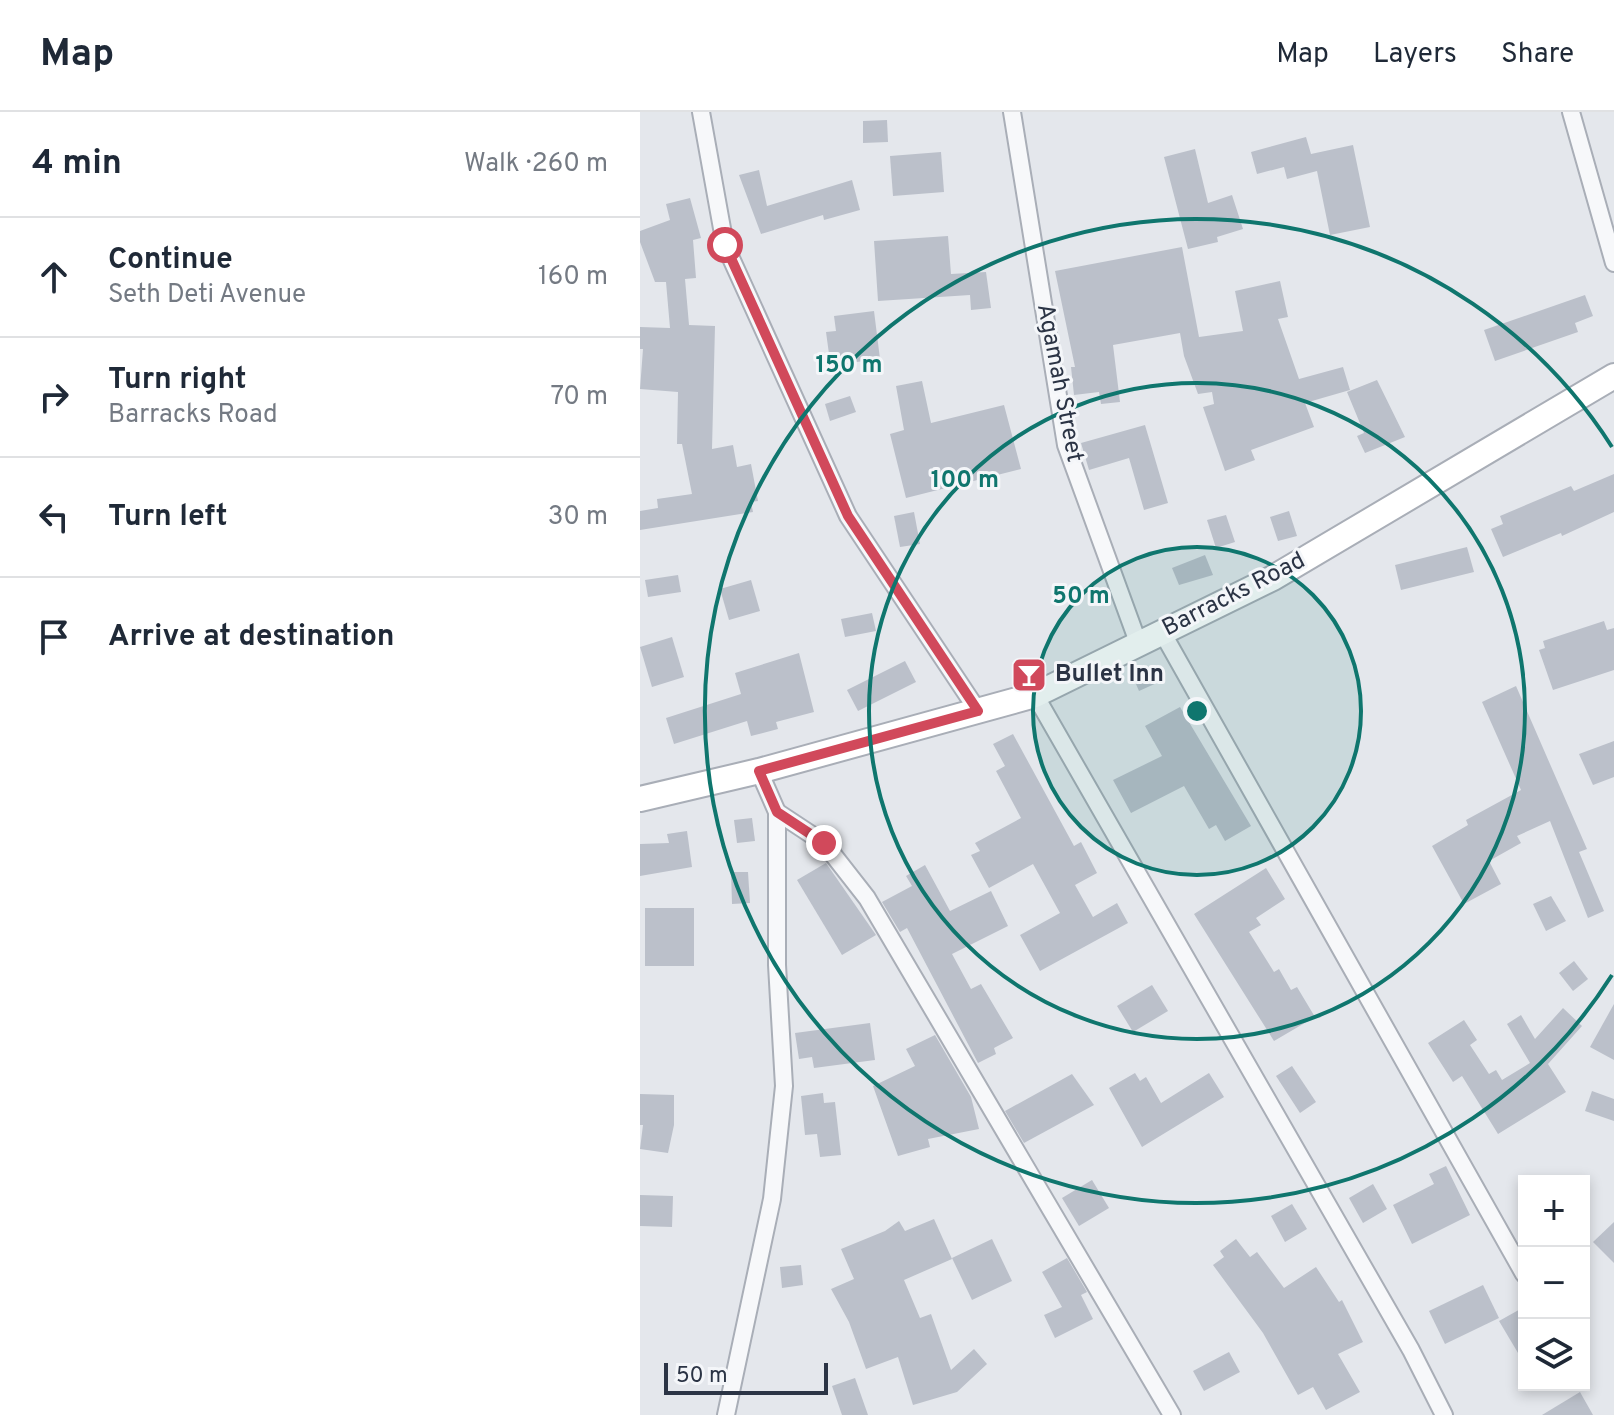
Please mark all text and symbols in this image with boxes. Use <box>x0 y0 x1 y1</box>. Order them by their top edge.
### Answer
text: Map <box>40 31 114 80</box>
text: Map <box>1276 37 1329 73</box>
text: Layers <box>1373 37 1457 73</box>
text: Share <box>1501 37 1574 73</box>
text: 4 min <box>32 143 122 186</box>
text: Walk · 260 m <box>464 148 608 181</box>
route start <box>707 227 743 263</box>
text: Continue <box>108 242 233 279</box>
icon: ahead <box>32 255 76 299</box>
text: 160 m <box>538 261 608 294</box>
text: Seth Deti Avenue <box>108 279 306 312</box>
street label: Agamah Street <box>1029 301 1089 465</box>
text: 150 m <box>815 351 883 381</box>
text: Turn right <box>108 362 246 399</box>
icon: right <box>32 375 76 419</box>
text: 70 m <box>550 381 608 414</box>
text: Barracks Road <box>108 399 278 432</box>
text: 100 m <box>931 466 999 496</box>
icon: left <box>32 495 76 539</box>
text: Turn left <box>108 499 228 536</box>
text: 30 m <box>548 501 608 534</box>
street label: Barracks Road <box>1157 546 1311 644</box>
text: 50 m <box>1052 582 1110 612</box>
icon: arrive <box>32 615 76 659</box>
text: Arrive at destination <box>108 619 394 656</box>
bar icon: Bullet Inn <box>1010 656 1048 694</box>
place label: Bullet Inn <box>1055 660 1164 690</box>
centre of rings <box>1183 697 1211 725</box>
route end <box>806 825 842 861</box>
map controls <box>1518 1175 1590 1391</box>
button: + <box>1518 1175 1590 1247</box>
button: − <box>1518 1247 1590 1319</box>
button: layers <box>1518 1319 1590 1391</box>
scale bar <box>664 1359 828 1395</box>
text: 50 m <box>676 1363 728 1390</box>

